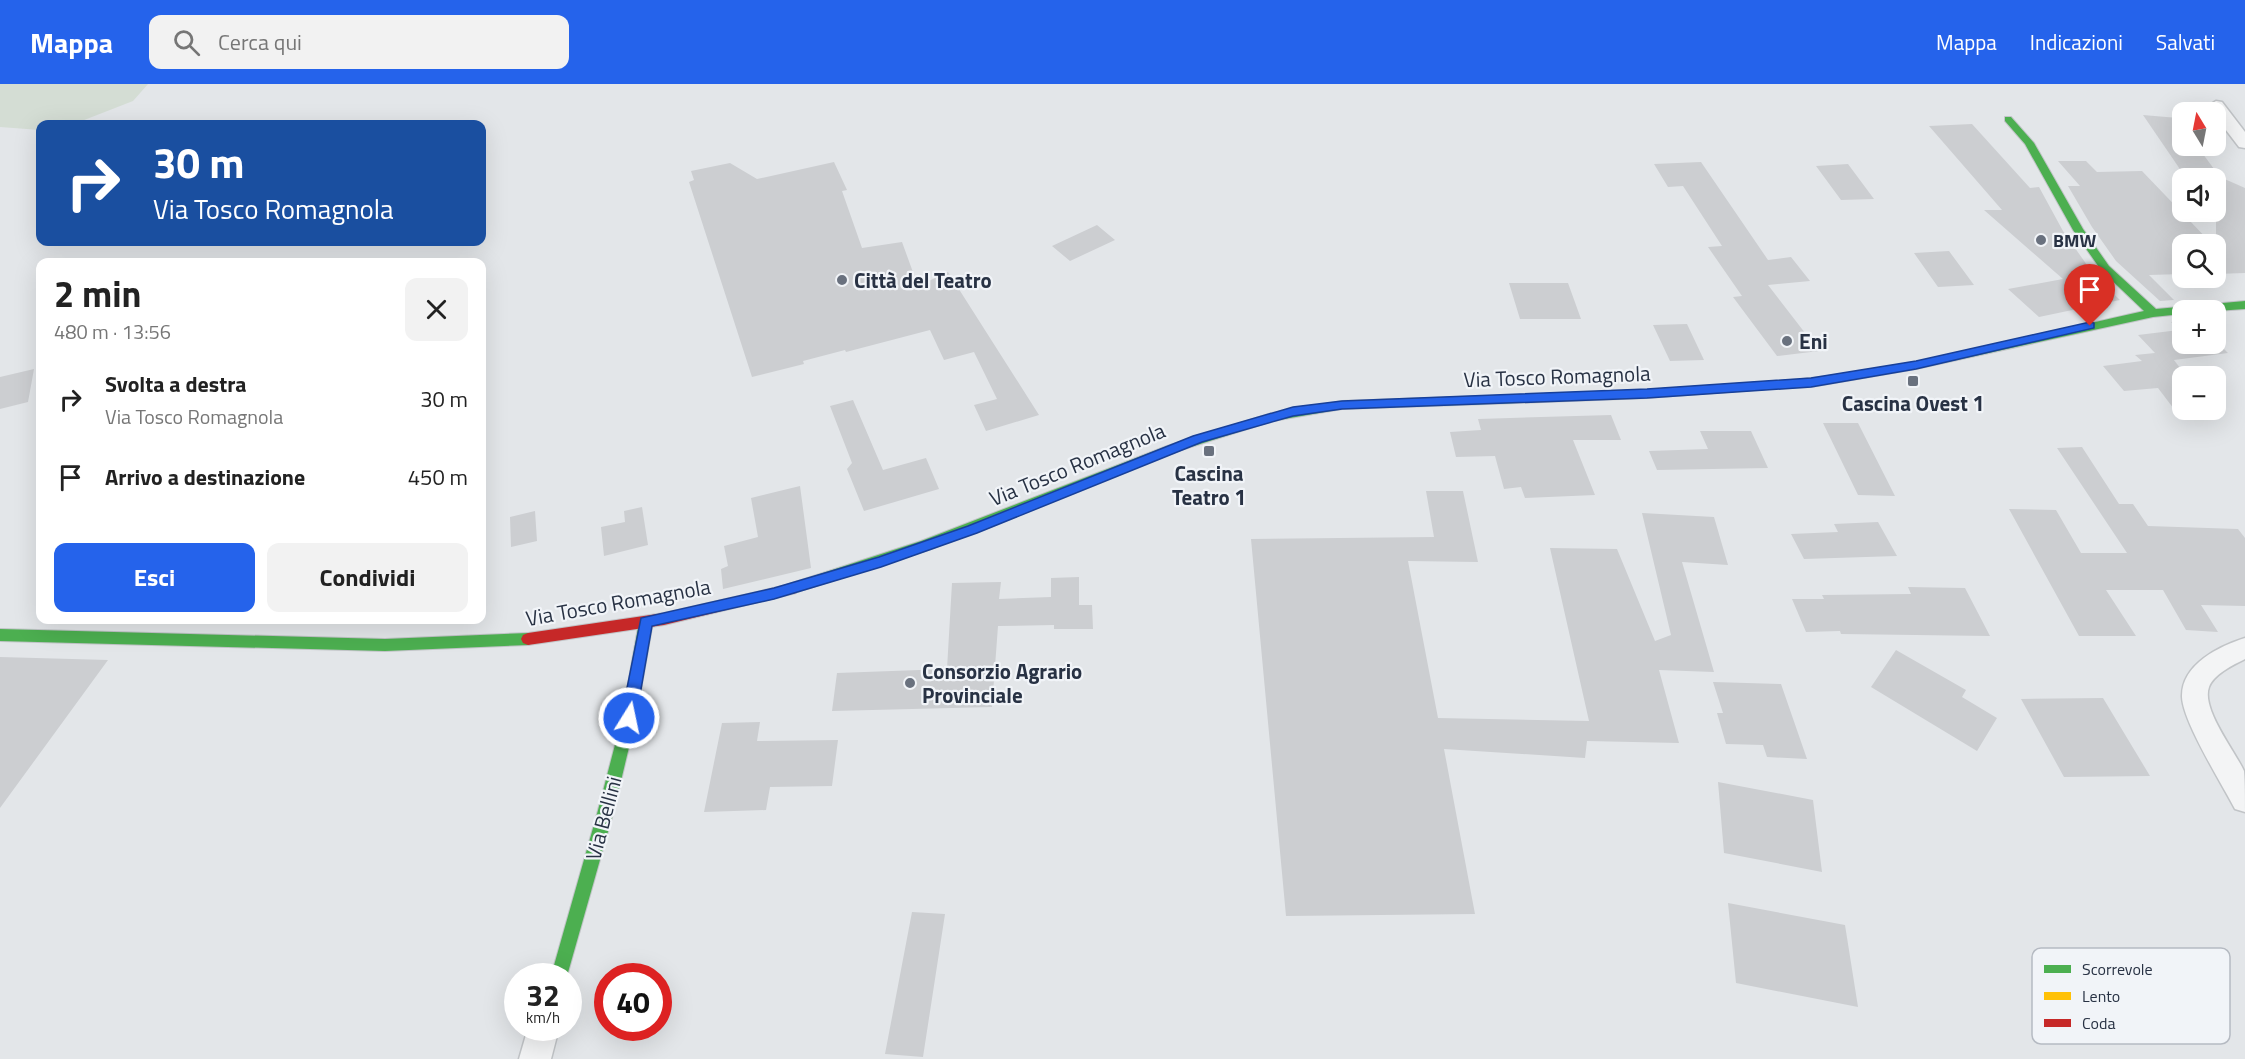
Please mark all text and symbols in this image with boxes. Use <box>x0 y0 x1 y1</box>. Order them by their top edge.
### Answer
search box <box>149 15 569 69</box>
text: Mappa <box>30 21 113 64</box>
text: Cerca qui <box>218 25 302 59</box>
icon: search <box>170 26 203 59</box>
text: Mappa <box>1936 26 1997 58</box>
text: Indicazioni <box>2030 26 2123 58</box>
text: Salvati <box>2156 26 2215 58</box>
north arrow <box>2172 102 2226 156</box>
map controls <box>2172 102 2226 420</box>
text: 30 m <box>153 130 245 194</box>
icon: right <box>54 144 132 222</box>
button: sound <box>2172 168 2226 222</box>
text: Via Tosco Romagnola <box>153 188 394 229</box>
place label: BMW <box>2053 227 2096 254</box>
marker: BMW <box>2034 233 2048 247</box>
button: search <box>2172 234 2226 288</box>
place label: Città del Teatro <box>854 264 992 296</box>
pin <box>2064 264 2115 326</box>
text: 2 min <box>54 266 141 321</box>
marker: Città del Teatro <box>835 273 849 287</box>
icon: arrive <box>2073 273 2106 306</box>
button: close <box>405 278 468 341</box>
button: + <box>2172 300 2226 354</box>
text: 480 m · 13:56 <box>54 316 171 347</box>
place label: Eni <box>1799 325 1828 357</box>
marker: Eni <box>1780 334 1794 348</box>
street label: Via Tosco Romagnola <box>1463 357 1652 395</box>
button: − <box>2172 366 2226 420</box>
text: Svolta a destra <box>105 367 247 401</box>
marker: Cascina Ovest 1 <box>1906 374 1920 388</box>
text: 30 m <box>420 382 468 416</box>
icon: right <box>54 383 87 416</box>
place label: Cascina Ovest 1 <box>1842 387 1984 419</box>
text: Via Tosco Romagnola <box>105 401 283 432</box>
street label: Via Tosco Romagnola <box>984 414 1170 514</box>
marker: Cascina Teatro 1 <box>1202 444 1216 458</box>
place label: Cascina Teatro 1 <box>1172 457 1246 513</box>
text: Arrivo a destinazione <box>105 460 305 494</box>
text: 450 m <box>408 460 468 494</box>
icon: arrive <box>54 461 87 494</box>
button: Esci <box>54 543 255 612</box>
button: Condividi <box>267 543 468 612</box>
street label: Via Tosco Romagnola <box>523 570 713 634</box>
place label: Consorzio Agrario Provinciale <box>922 655 1082 711</box>
marker: Consorzio Agrario Provinciale <box>903 676 917 690</box>
position arrow <box>597 686 661 750</box>
street label: Via Bellini <box>576 772 630 864</box>
legend <box>2032 948 2230 1044</box>
text: Scorrevole <box>2082 957 2153 981</box>
speed limit sign: 40 <box>594 963 672 1041</box>
text: 32 <box>526 972 560 1018</box>
text: Lento <box>2082 984 2120 1008</box>
text: km/h <box>526 1006 560 1029</box>
text: Coda <box>2082 1011 2115 1035</box>

